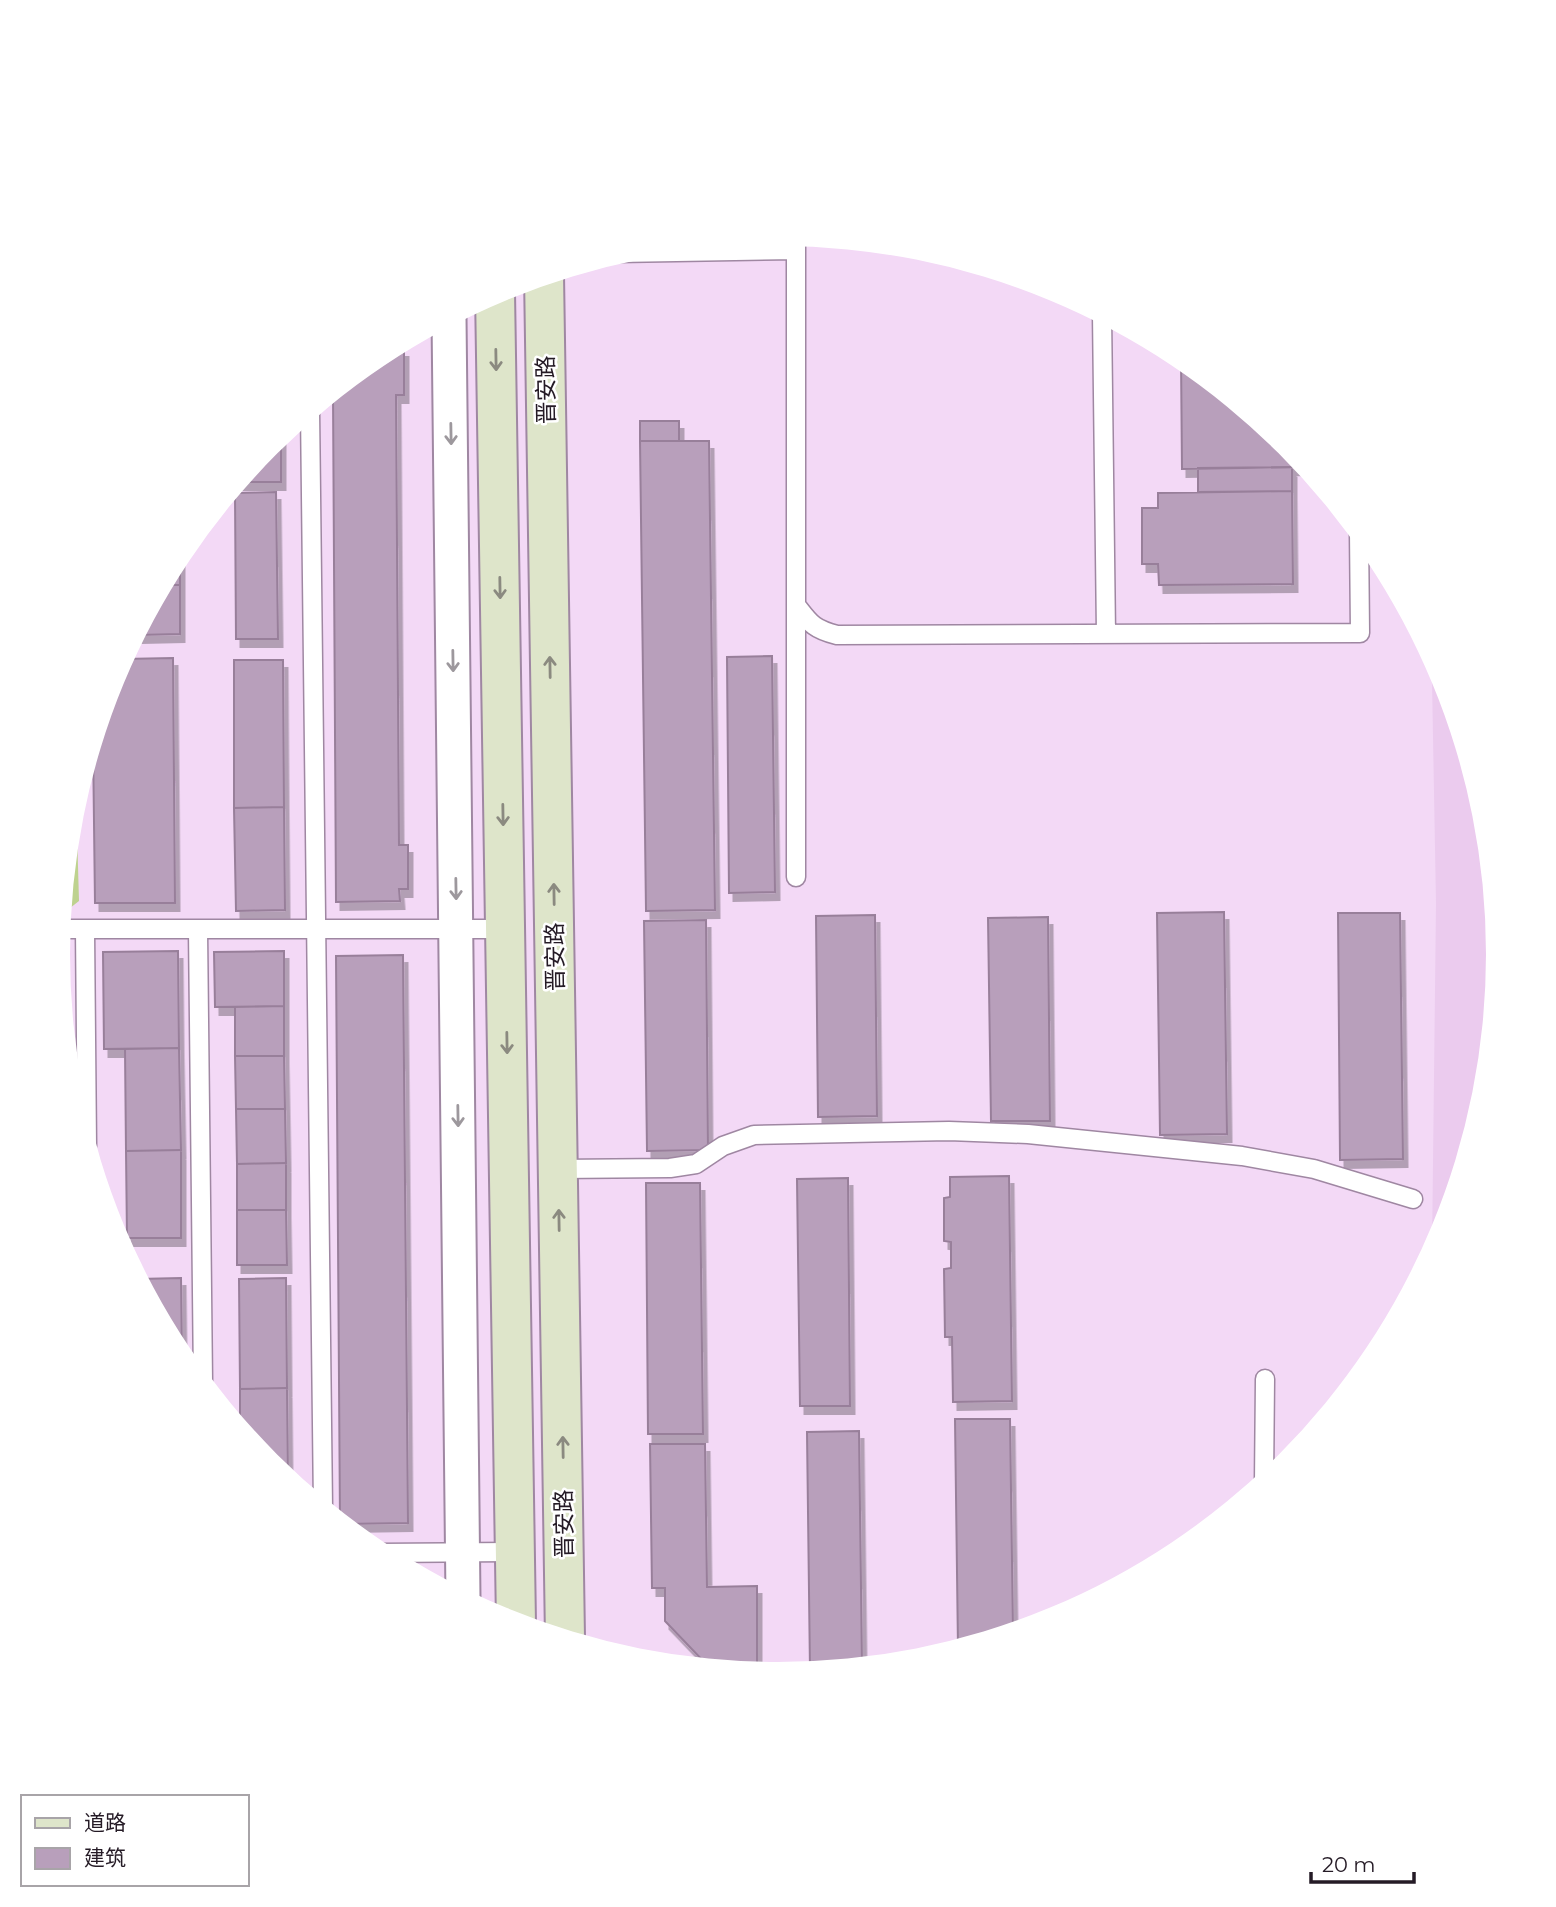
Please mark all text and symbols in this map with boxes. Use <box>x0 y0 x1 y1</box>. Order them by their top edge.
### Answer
one-way arrow <box>489 349 503 372</box>
street label: 晋安路 <box>531 355 561 425</box>
one-way arrow <box>444 422 457 445</box>
one-way arrow <box>493 576 507 599</box>
one-way arrow <box>446 649 460 672</box>
one-way arrow <box>544 656 557 679</box>
one-way arrow <box>496 803 510 826</box>
one-way arrow <box>449 877 462 900</box>
one-way arrow <box>547 883 561 906</box>
street label: 晋安路 <box>540 922 570 992</box>
one-way arrow <box>500 1031 514 1054</box>
one-way arrow <box>451 1104 465 1127</box>
one-way arrow <box>552 1209 566 1232</box>
one-way arrow <box>556 1436 570 1459</box>
street label: 晋安路 <box>549 1489 579 1559</box>
legend <box>21 1795 248 1886</box>
text: 道路 <box>84 1810 126 1835</box>
scale bar <box>1311 1840 1414 1884</box>
text: 建筑 <box>84 1845 126 1870</box>
text: 20 m <box>1322 1852 1376 1877</box>

